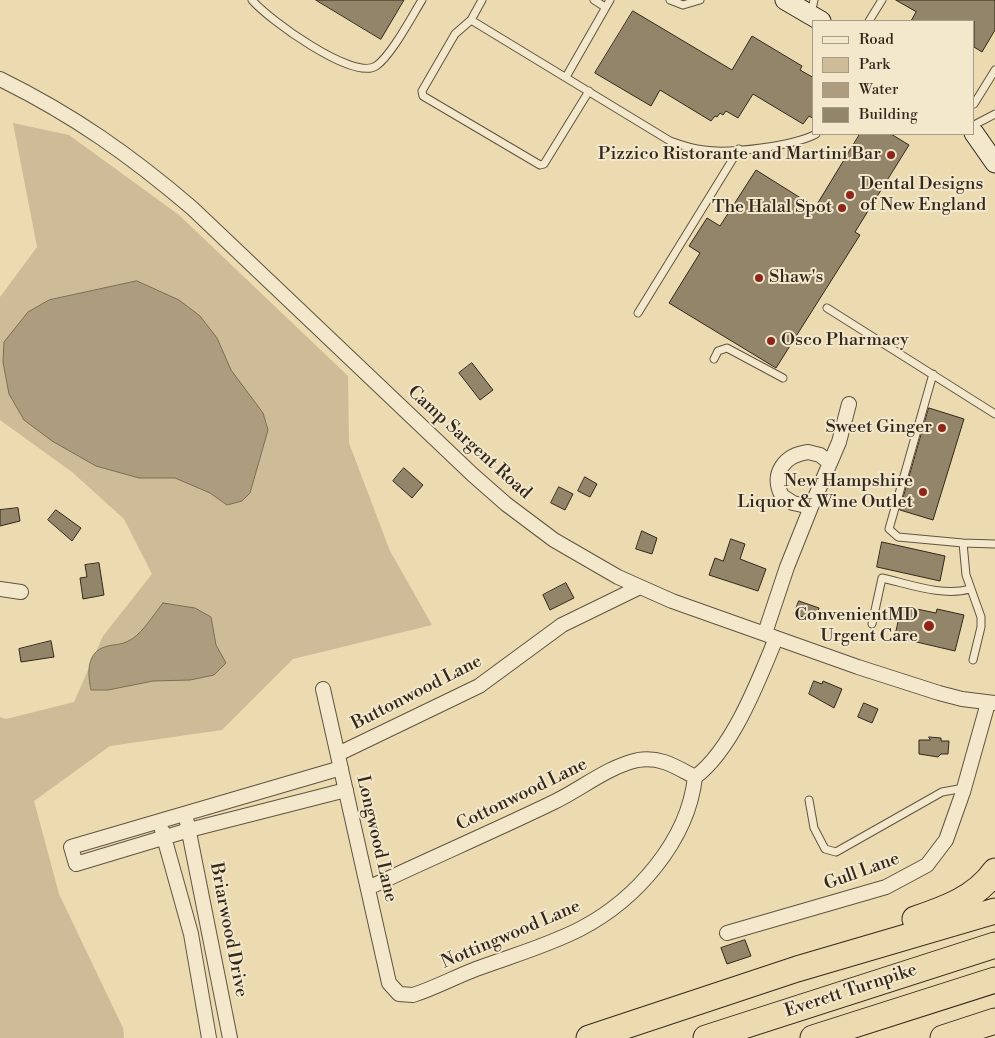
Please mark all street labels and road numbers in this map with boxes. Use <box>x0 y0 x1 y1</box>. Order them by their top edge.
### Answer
street label: Camp Sargent Road <box>403 382 535 504</box>
street label: Buttonwood Lane <box>348 651 486 735</box>
street label: Cottonwood Lane <box>453 754 591 836</box>
street label: Longwood Lane <box>351 774 401 904</box>
street label: Gull Lane <box>821 848 903 896</box>
street label: Briarwood Drive <box>204 861 252 999</box>
street label: Nottingwood Lane <box>438 896 584 974</box>
street label: Everett Turnpike <box>782 959 920 1023</box>

